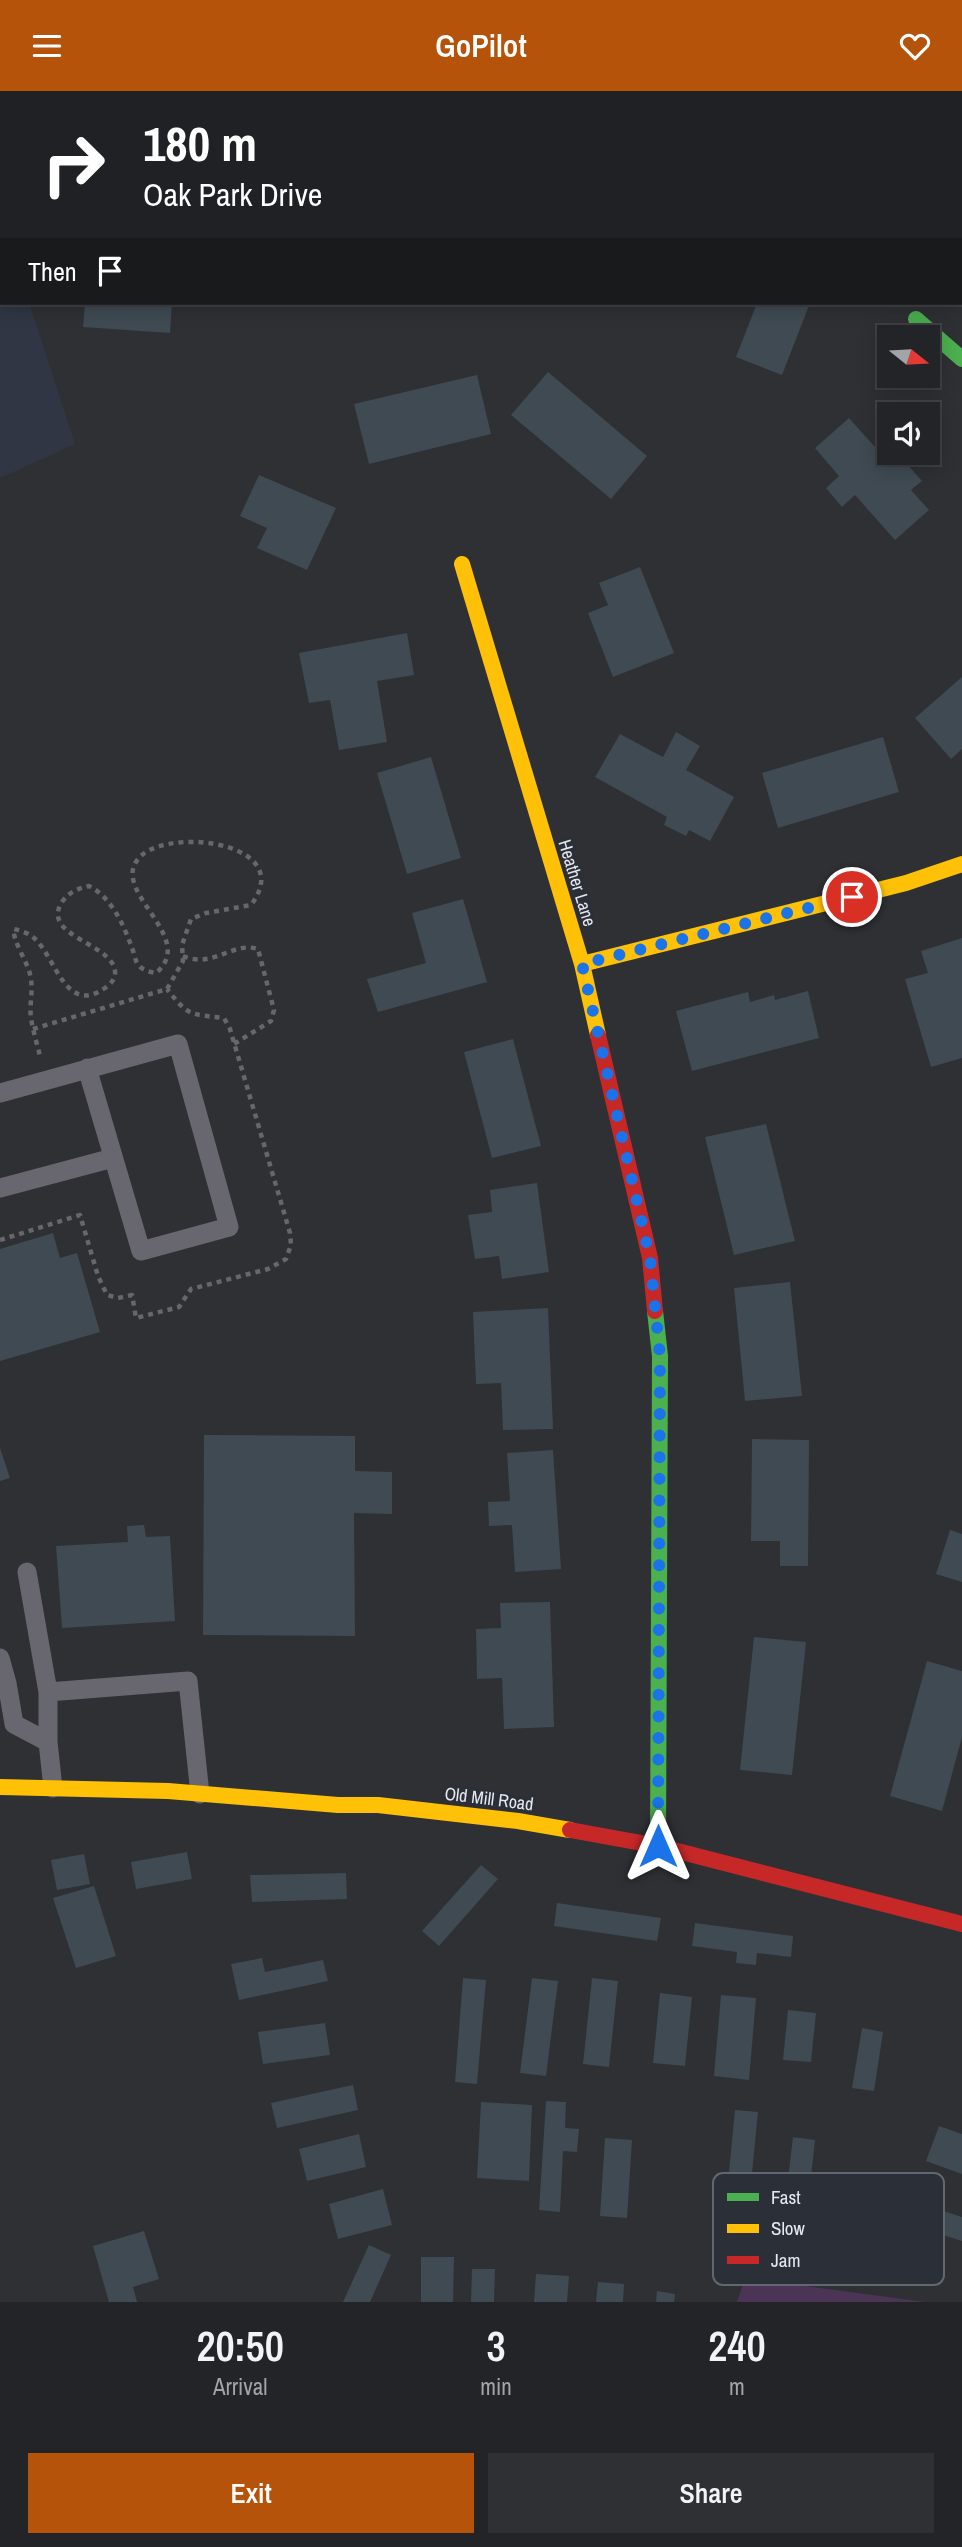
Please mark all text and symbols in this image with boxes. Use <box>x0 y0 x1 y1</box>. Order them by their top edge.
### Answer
text: GoPilot <box>435 24 527 67</box>
icon: menu <box>28 27 66 65</box>
icon: heart <box>896 27 934 65</box>
text: 180 m <box>143 110 257 176</box>
icon: right <box>28 119 119 210</box>
text: Oak Park Drive <box>143 173 322 216</box>
icon: arrive <box>91 252 129 290</box>
text: Then <box>28 254 77 289</box>
north arrow <box>877 325 940 389</box>
map controls <box>877 325 940 465</box>
button: sound <box>877 402 940 465</box>
street label: Heather Lane <box>552 836 603 929</box>
pin <box>822 867 882 927</box>
icon: arrive <box>833 878 871 916</box>
street label: Old Mill Road <box>443 1781 535 1816</box>
position arrow <box>621 1809 695 1883</box>
legend <box>713 2173 944 2285</box>
text: Fast <box>771 2184 801 2210</box>
text: Slow <box>771 2215 806 2241</box>
text: Jam <box>771 2247 800 2273</box>
text: 20:50 <box>196 2318 284 2374</box>
text: 3 <box>486 2318 506 2374</box>
text: 240 <box>708 2318 766 2374</box>
text: Arrival <box>213 2371 267 2402</box>
text: min <box>480 2371 512 2402</box>
text: m <box>729 2371 745 2402</box>
button: Exit <box>28 2453 474 2533</box>
button: Share <box>488 2453 934 2533</box>

